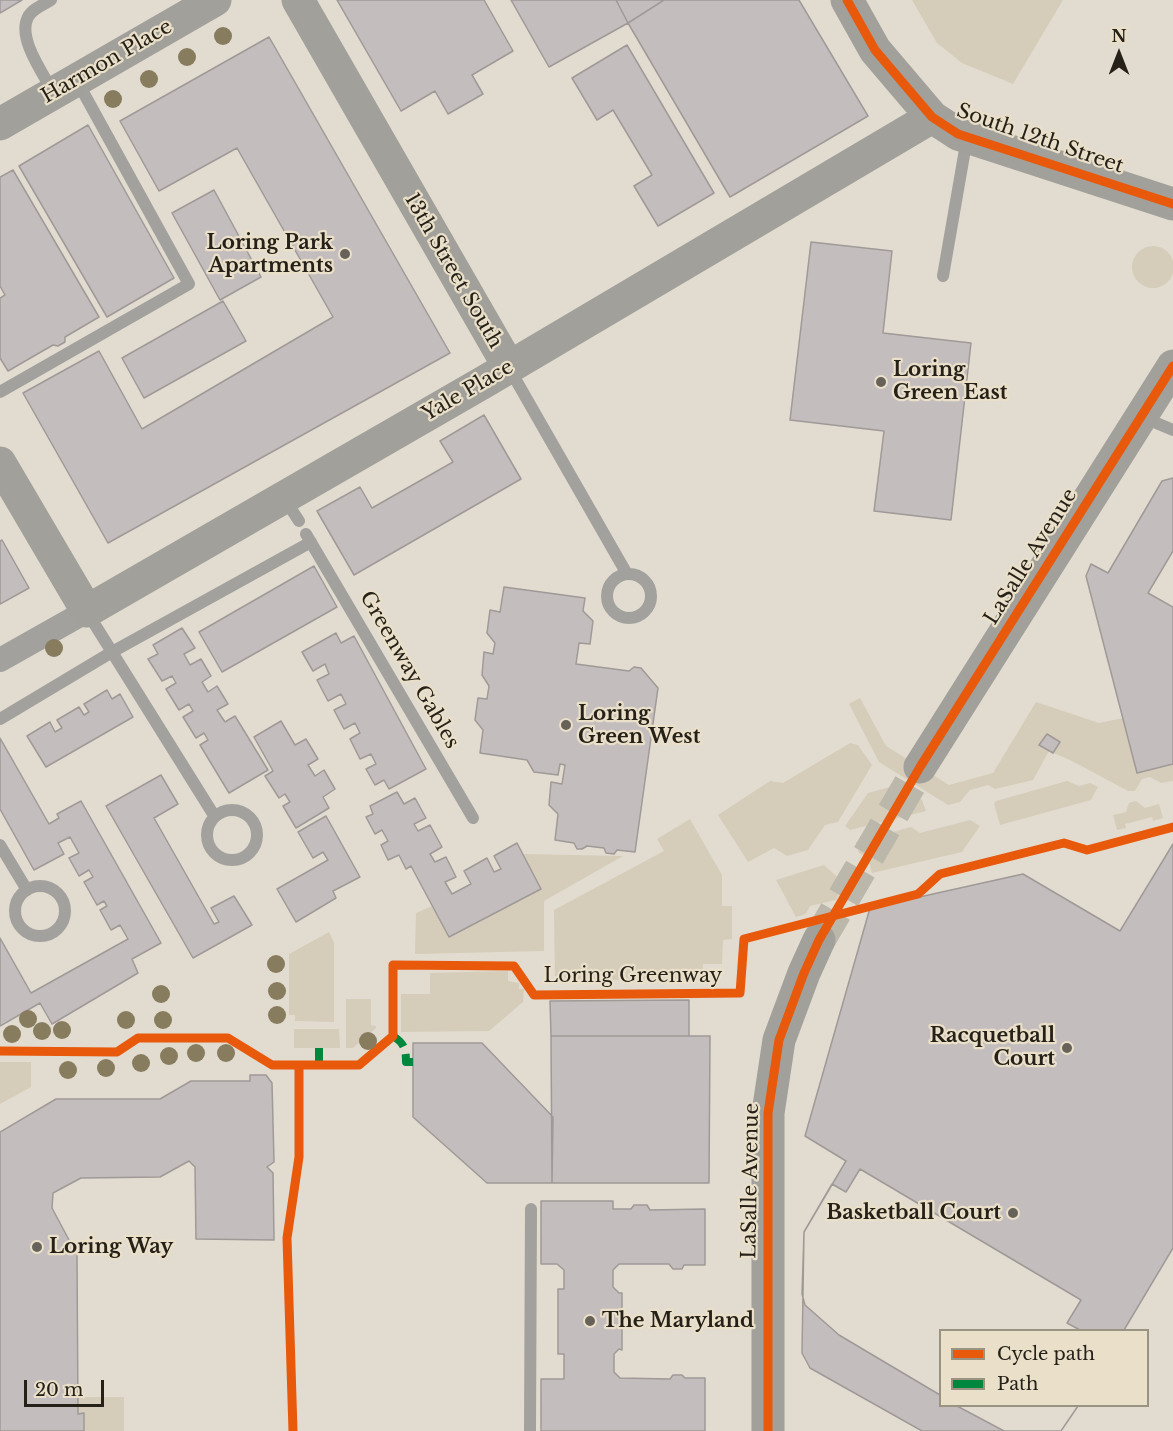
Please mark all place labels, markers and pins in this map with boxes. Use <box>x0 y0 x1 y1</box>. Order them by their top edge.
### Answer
place label: Loring Park Apartments <box>207 231 333 278</box>
marker: Loring Park Apartments <box>338 247 352 261</box>
place label: Loring Green East <box>893 358 1007 405</box>
marker: Loring Green East <box>874 375 888 389</box>
place label: Loring Green West <box>578 702 700 749</box>
marker: Loring Green West <box>559 718 573 732</box>
place label: Racquetball Court <box>930 1024 1055 1071</box>
marker: Racquetball Court <box>1060 1041 1074 1055</box>
place label: Basketball Court <box>826 1201 1001 1225</box>
marker: Basketball Court <box>1006 1206 1020 1220</box>
place label: Loring Way <box>49 1235 173 1259</box>
marker: Loring Way <box>30 1240 44 1254</box>
place label: The Maryland <box>602 1309 754 1333</box>
marker: The Maryland <box>583 1314 597 1328</box>

